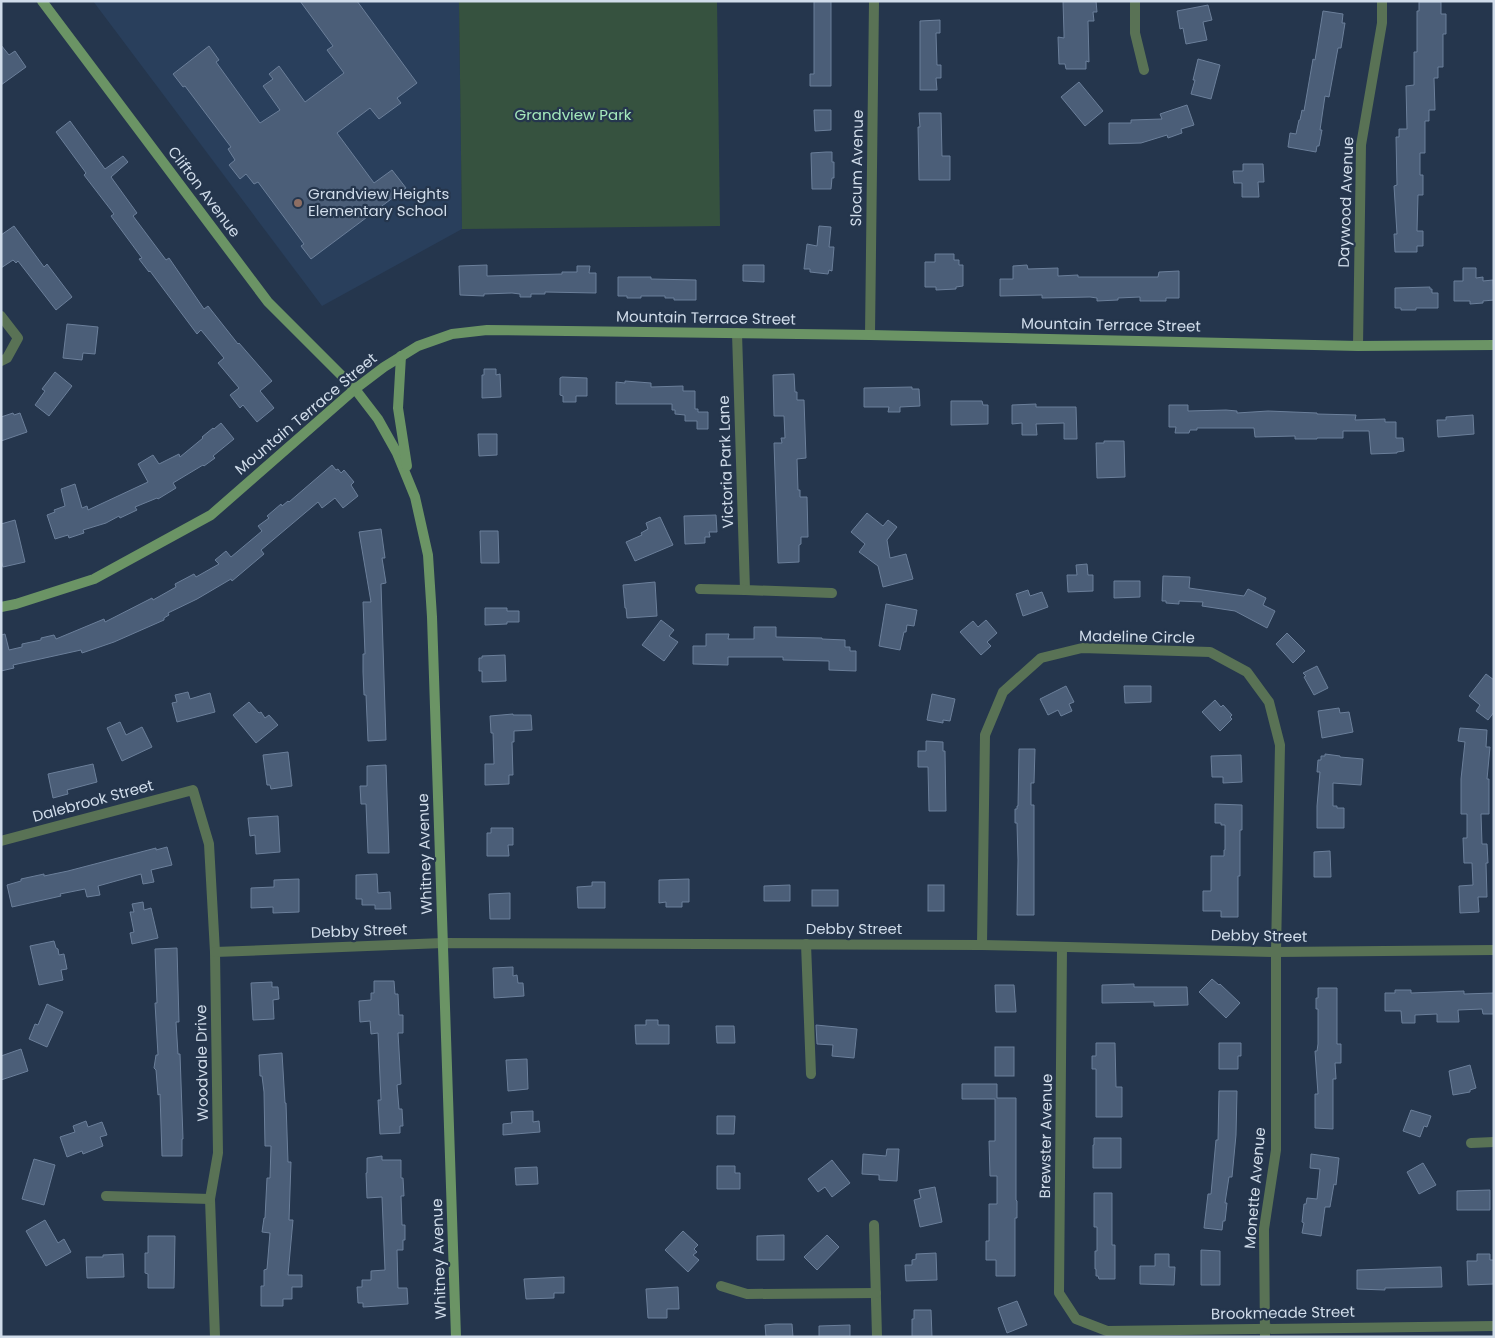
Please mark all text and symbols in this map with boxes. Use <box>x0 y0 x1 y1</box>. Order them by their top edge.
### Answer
park label: Grandview Park <box>514 104 632 125</box>
street label: Slocum Avenue <box>845 110 868 226</box>
street label: Daywood Avenue <box>1333 136 1358 268</box>
street label: Clifton Avenue <box>163 142 246 242</box>
place label: Grandview Heights Elementary School <box>308 183 449 221</box>
marker: Grandview Heights Elementary School <box>292 197 304 209</box>
street label: Mountain Terrace Street <box>616 305 796 330</box>
street label: Mountain Terrace Street <box>1021 312 1201 337</box>
street label: Mountain Terrace Street <box>230 348 381 479</box>
street label: Victoria Park Lane <box>713 395 738 529</box>
street label: Madeline Circle <box>1079 625 1195 648</box>
street label: Dalebrook Street <box>30 774 156 827</box>
street label: Whitney Avenue <box>412 793 437 915</box>
street label: Debby Street <box>310 918 408 943</box>
street label: Debby Street <box>806 918 902 939</box>
street label: Debby Street <box>1211 924 1307 947</box>
street label: Woodvale Drive <box>190 1004 213 1122</box>
street label: Brewster Avenue <box>1034 1073 1057 1199</box>
street label: Monette Avenue <box>1239 1126 1270 1250</box>
street label: Whitney Avenue <box>426 1198 451 1320</box>
street label: Brookmeade Street <box>1211 1301 1355 1324</box>

